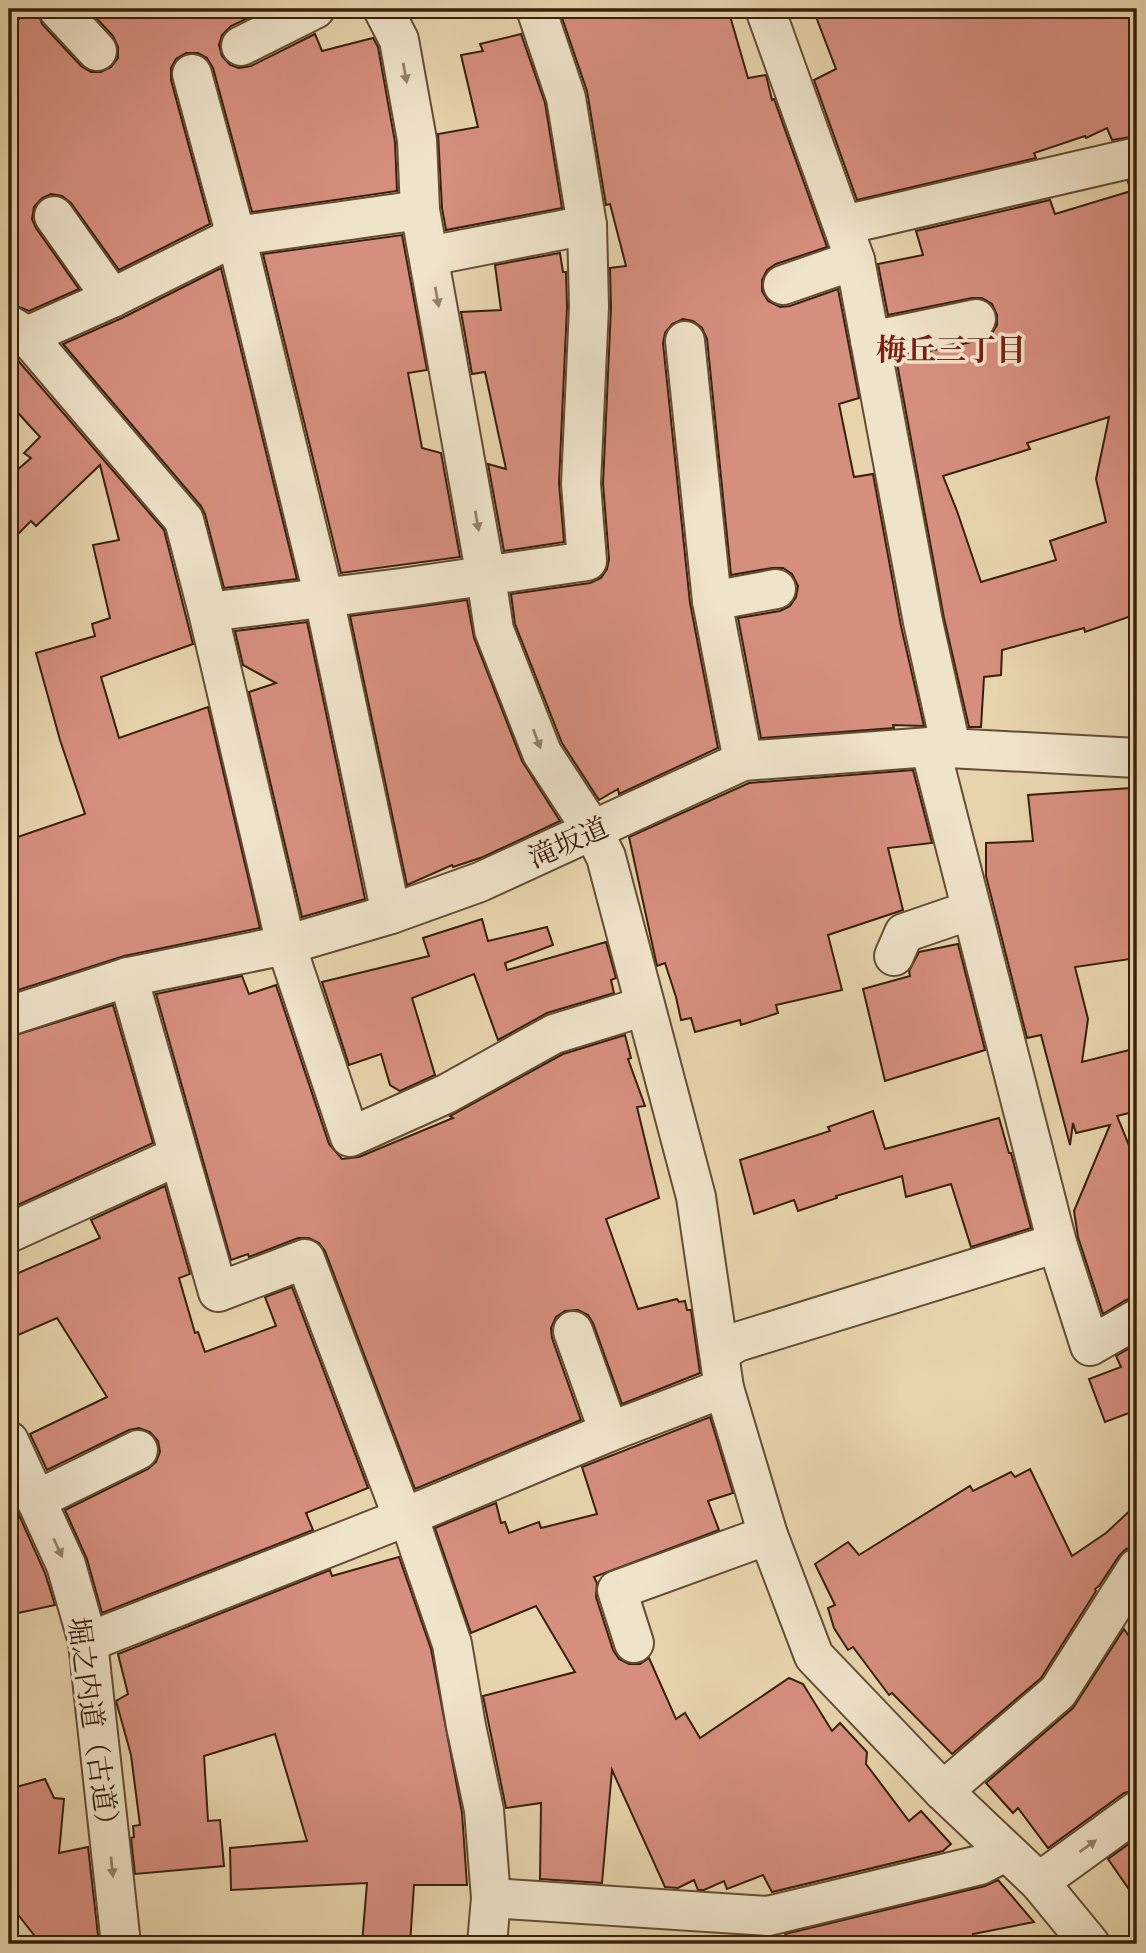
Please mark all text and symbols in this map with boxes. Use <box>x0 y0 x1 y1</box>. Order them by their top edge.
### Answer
one-way arrow <box>400 62 411 84</box>
one-way arrow <box>431 287 442 309</box>
district label: 梅丘三丁目 <box>876 330 1026 370</box>
one-way arrow <box>471 511 482 533</box>
one-way arrow <box>531 729 542 750</box>
street label: 滝坂道 <box>522 808 615 877</box>
one-way arrow <box>52 1538 64 1558</box>
street label: 堀之内道（古道） <box>59 1615 127 1842</box>
one-way arrow <box>1079 1839 1097 1853</box>
one-way arrow <box>107 1856 118 1878</box>

